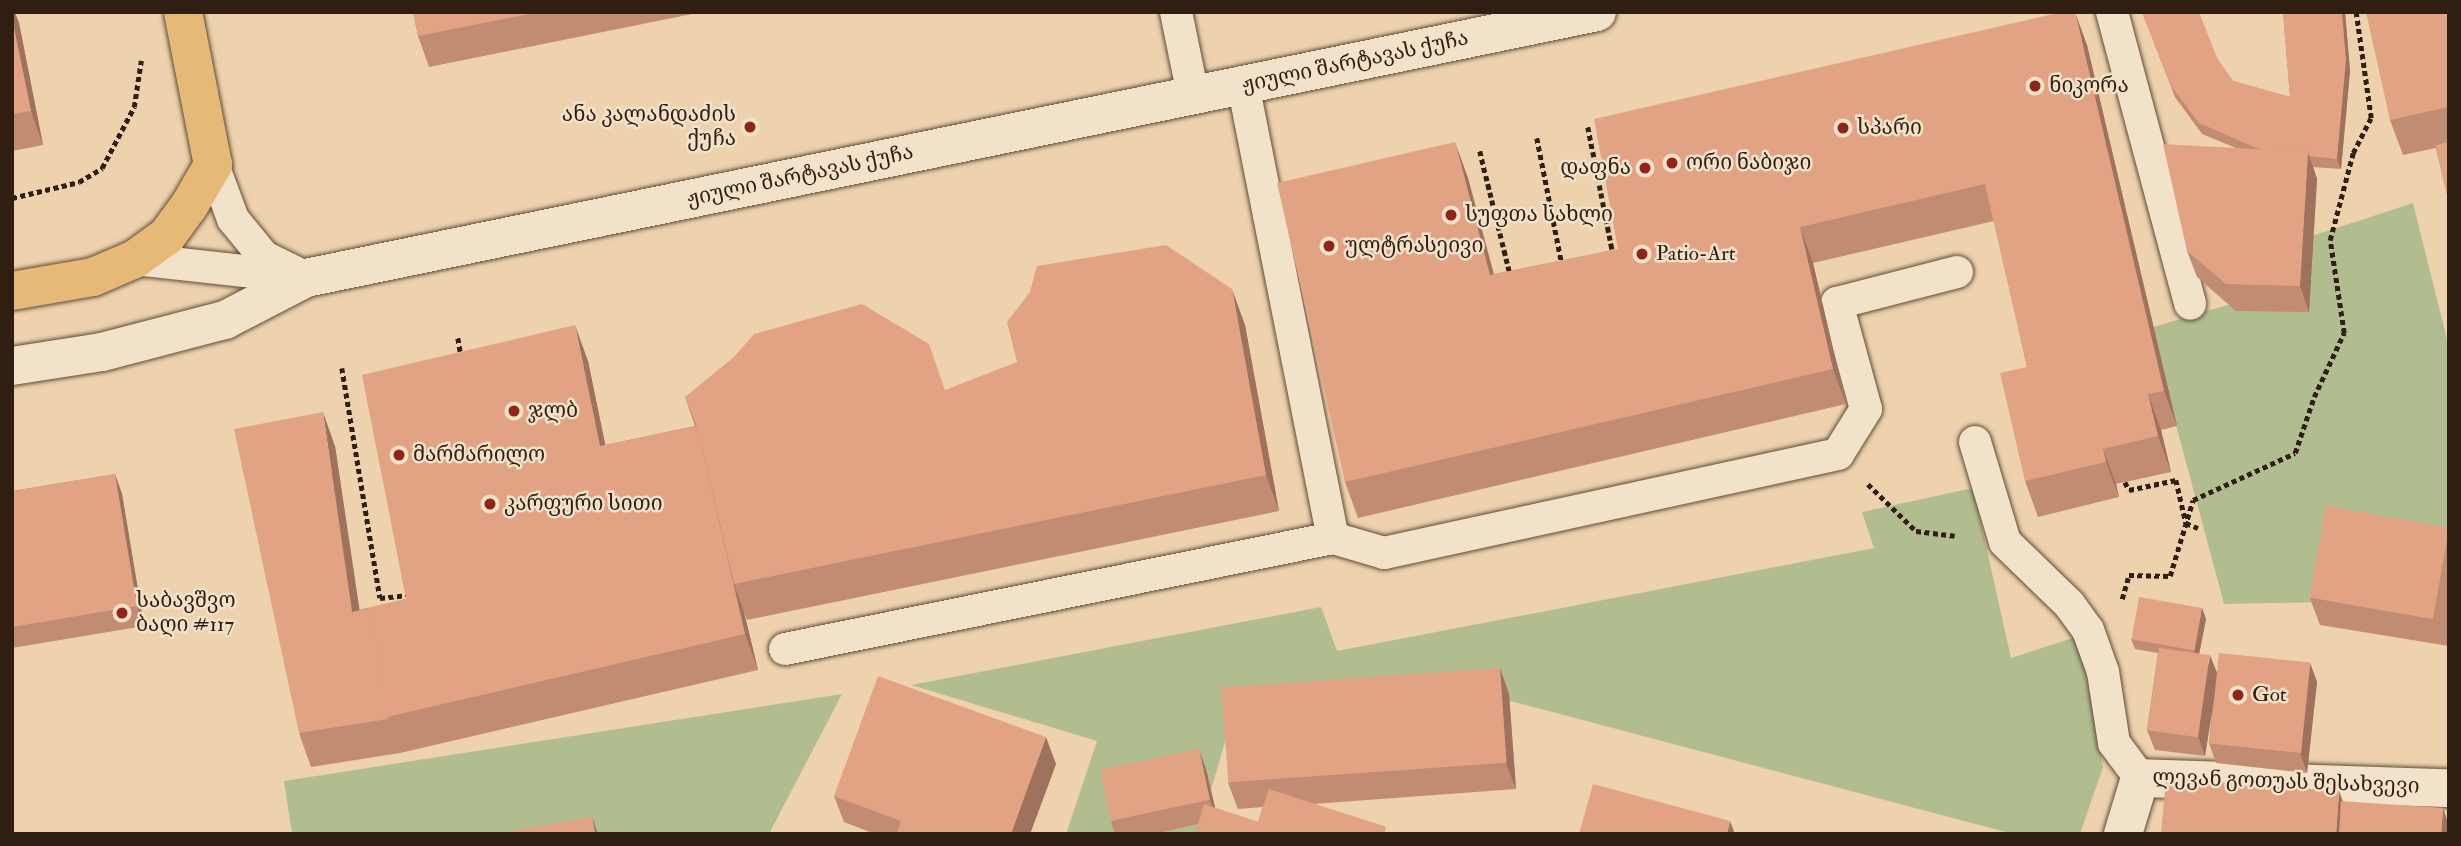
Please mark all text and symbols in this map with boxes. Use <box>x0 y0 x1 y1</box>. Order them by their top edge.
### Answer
street label: ჟიული შარტავას ქუჩა <box>1239 26 1471 98</box>
place label: ნიკორა <box>2049 73 2129 99</box>
marker: ნიკორა <box>2027 78 2043 94</box>
place label: ანა კალანდაძის ქუჩა <box>562 102 736 152</box>
place label: სპარი <box>1857 115 1922 141</box>
marker: ანა კალანდაძის ქუჩა <box>742 119 758 135</box>
marker: სპარი <box>1835 120 1851 136</box>
street label: ჟიული შარტავას ქუჩა <box>684 140 916 212</box>
place label: ორი ნაბიჯი <box>1686 150 1811 176</box>
place label: დაფნა <box>1560 155 1631 181</box>
marker: ორი ნაბიჯი <box>1664 155 1680 171</box>
marker: დაფნა <box>1637 160 1653 176</box>
place label: სუფთა სახლი <box>1465 202 1613 228</box>
marker: სუფთა სახლი <box>1443 207 1459 223</box>
place label: ულტრასეივი <box>1345 233 1483 259</box>
marker: ულტრასეივი <box>1319 236 1339 256</box>
place label: Patio-Art <box>1656 241 1736 267</box>
marker: Patio-Art <box>1634 246 1650 262</box>
place label: ჯლბ <box>528 398 578 424</box>
marker: ჯლბ <box>506 403 522 419</box>
place label: მარმარილო <box>413 442 545 468</box>
marker: მარმარილო <box>391 447 407 463</box>
place label: კარფური სითი <box>504 491 663 517</box>
marker: კარფური სითი <box>482 496 498 512</box>
place label: საბავშვო ბაღი #117 <box>136 588 236 638</box>
marker: საბავშვო ბაღი #117 <box>114 605 130 621</box>
place label: Got <box>2252 682 2287 708</box>
marker: Got <box>2230 687 2246 703</box>
street label: ლევან გოთუას შესახვევი <box>2152 765 2420 799</box>

